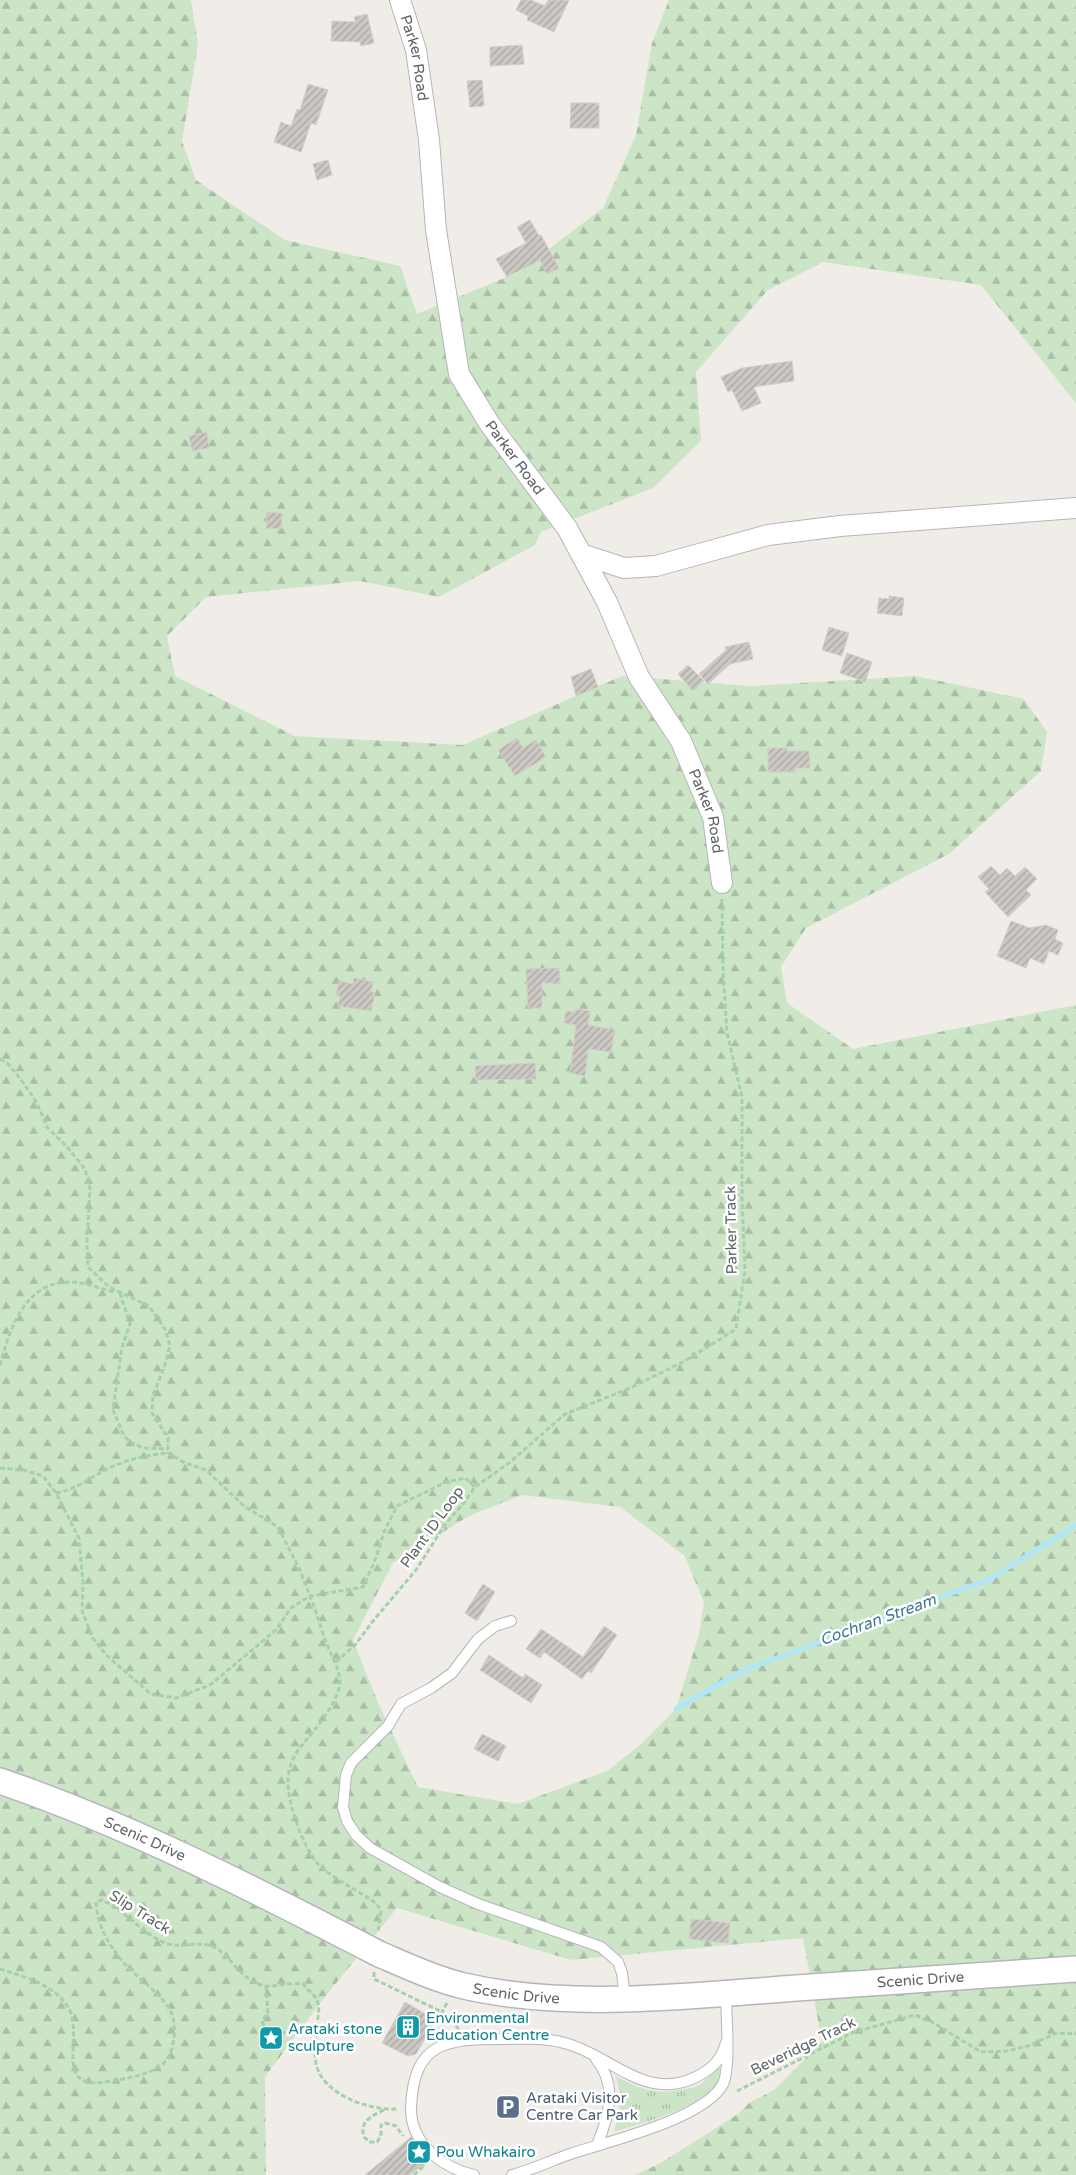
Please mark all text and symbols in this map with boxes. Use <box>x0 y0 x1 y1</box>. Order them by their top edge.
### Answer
street label: Parker Road <box>396 13 432 102</box>
street label: Parker Road <box>481 417 548 498</box>
street label: Parker Road <box>685 766 727 854</box>
street label: Parker Track <box>721 1186 741 1274</box>
street label: Plant ID Loop <box>396 1483 468 1571</box>
water label: Cochran Stream <box>817 1590 939 1650</box>
street label: Scenic Drive <box>101 1813 189 1865</box>
street label: Slip Track <box>106 1886 174 1938</box>
street label: Scenic Drive <box>876 1968 965 1992</box>
street label: Scenic Drive <box>471 1979 560 2007</box>
place label: Environmental Education Centre <box>426 2009 549 2044</box>
street label: Beveridge Track <box>748 2013 858 2079</box>
building icon: Environmental Education Centre <box>395 2014 421 2040</box>
place label: Arataki stone sculpture <box>288 2020 383 2055</box>
place icon: Arataki stone sculpture <box>258 2025 284 2051</box>
place label: Arataki Visitor Centre Car Park <box>526 2089 638 2124</box>
parking icon: Arataki Visitor Centre Car Park <box>495 2094 521 2120</box>
place icon: Pou Whakairo <box>406 2139 432 2165</box>
place label: Pou Whakairo <box>436 2143 536 2161</box>

